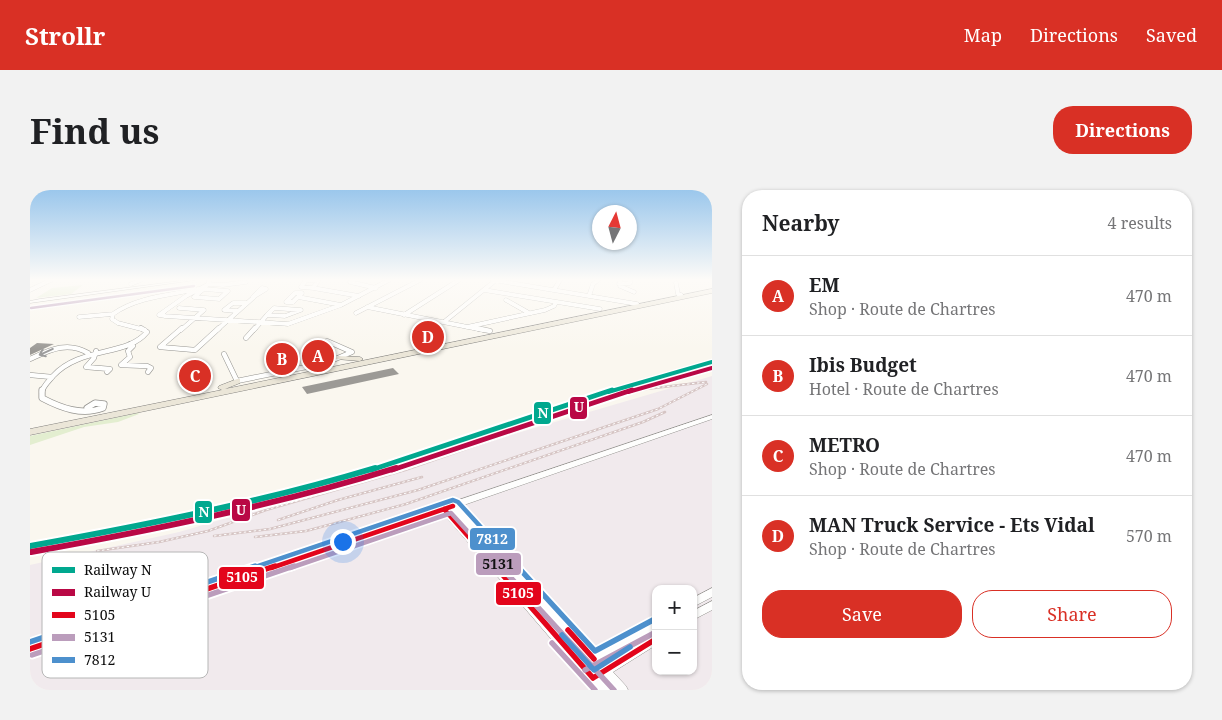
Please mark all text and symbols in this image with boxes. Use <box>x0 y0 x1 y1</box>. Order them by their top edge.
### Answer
text: Strollr <box>25 19 105 52</box>
text: Map <box>964 23 1002 47</box>
text: Directions <box>1030 23 1118 47</box>
text: Saved <box>1146 23 1197 47</box>
button: Directions <box>1053 106 1192 154</box>
text: Find us <box>30 107 159 154</box>
north arrow <box>592 205 637 250</box>
text: Nearby <box>762 209 840 237</box>
text: 4 results <box>1108 212 1172 234</box>
text: EM <box>809 272 840 298</box>
text: A <box>772 285 784 307</box>
text: 470 m <box>1126 285 1172 307</box>
text: Shop · Route de Chartres <box>809 298 996 320</box>
pin: D <box>412 318 444 356</box>
pin: A <box>302 337 334 375</box>
pin: B <box>266 340 298 378</box>
one-way arrow <box>39 347 54 357</box>
text: Ibis Budget <box>809 352 917 378</box>
pin: C <box>179 357 211 395</box>
text: B <box>773 365 783 387</box>
text: 470 m <box>1126 365 1172 387</box>
text: Hotel · Route de Chartres <box>809 378 999 400</box>
line badge: U <box>569 396 588 420</box>
text: U <box>574 397 585 416</box>
line badge: N <box>533 401 552 425</box>
text: N <box>537 403 549 422</box>
text: METRO <box>809 432 880 458</box>
text: C <box>773 445 783 467</box>
text: 470 m <box>1126 445 1172 467</box>
text: Shop · Route de Chartres <box>809 458 996 480</box>
line badge: U <box>231 498 251 522</box>
line badge: N <box>194 500 213 524</box>
text: U <box>236 500 247 519</box>
text: N <box>198 502 210 521</box>
text: MAN Truck Service - Ets Vidal <box>809 512 1095 538</box>
text: D <box>772 525 784 547</box>
text: 570 m <box>1126 525 1172 547</box>
line badge: 7812 <box>469 527 516 551</box>
your location <box>330 529 356 555</box>
text: 7812 <box>476 529 508 548</box>
text: Shop · Route de Chartres <box>809 538 996 560</box>
legend <box>42 552 208 678</box>
line badge: 5131 <box>475 552 522 576</box>
text: 5131 <box>482 554 514 573</box>
text: Railway N <box>84 560 152 579</box>
line badge: 5105 <box>218 566 265 590</box>
text: 5105 <box>226 567 258 586</box>
line badge: 5105 <box>495 581 542 606</box>
text: Railway U <box>84 582 151 601</box>
text: 5105 <box>502 583 534 602</box>
map controls <box>652 585 697 675</box>
button: + <box>652 585 697 630</box>
button: Save <box>762 590 962 638</box>
button: Share <box>972 590 1172 638</box>
text: 5105 <box>84 605 115 624</box>
text: 5131 <box>84 627 115 646</box>
button: − <box>652 630 697 675</box>
text: 7812 <box>84 650 115 669</box>

